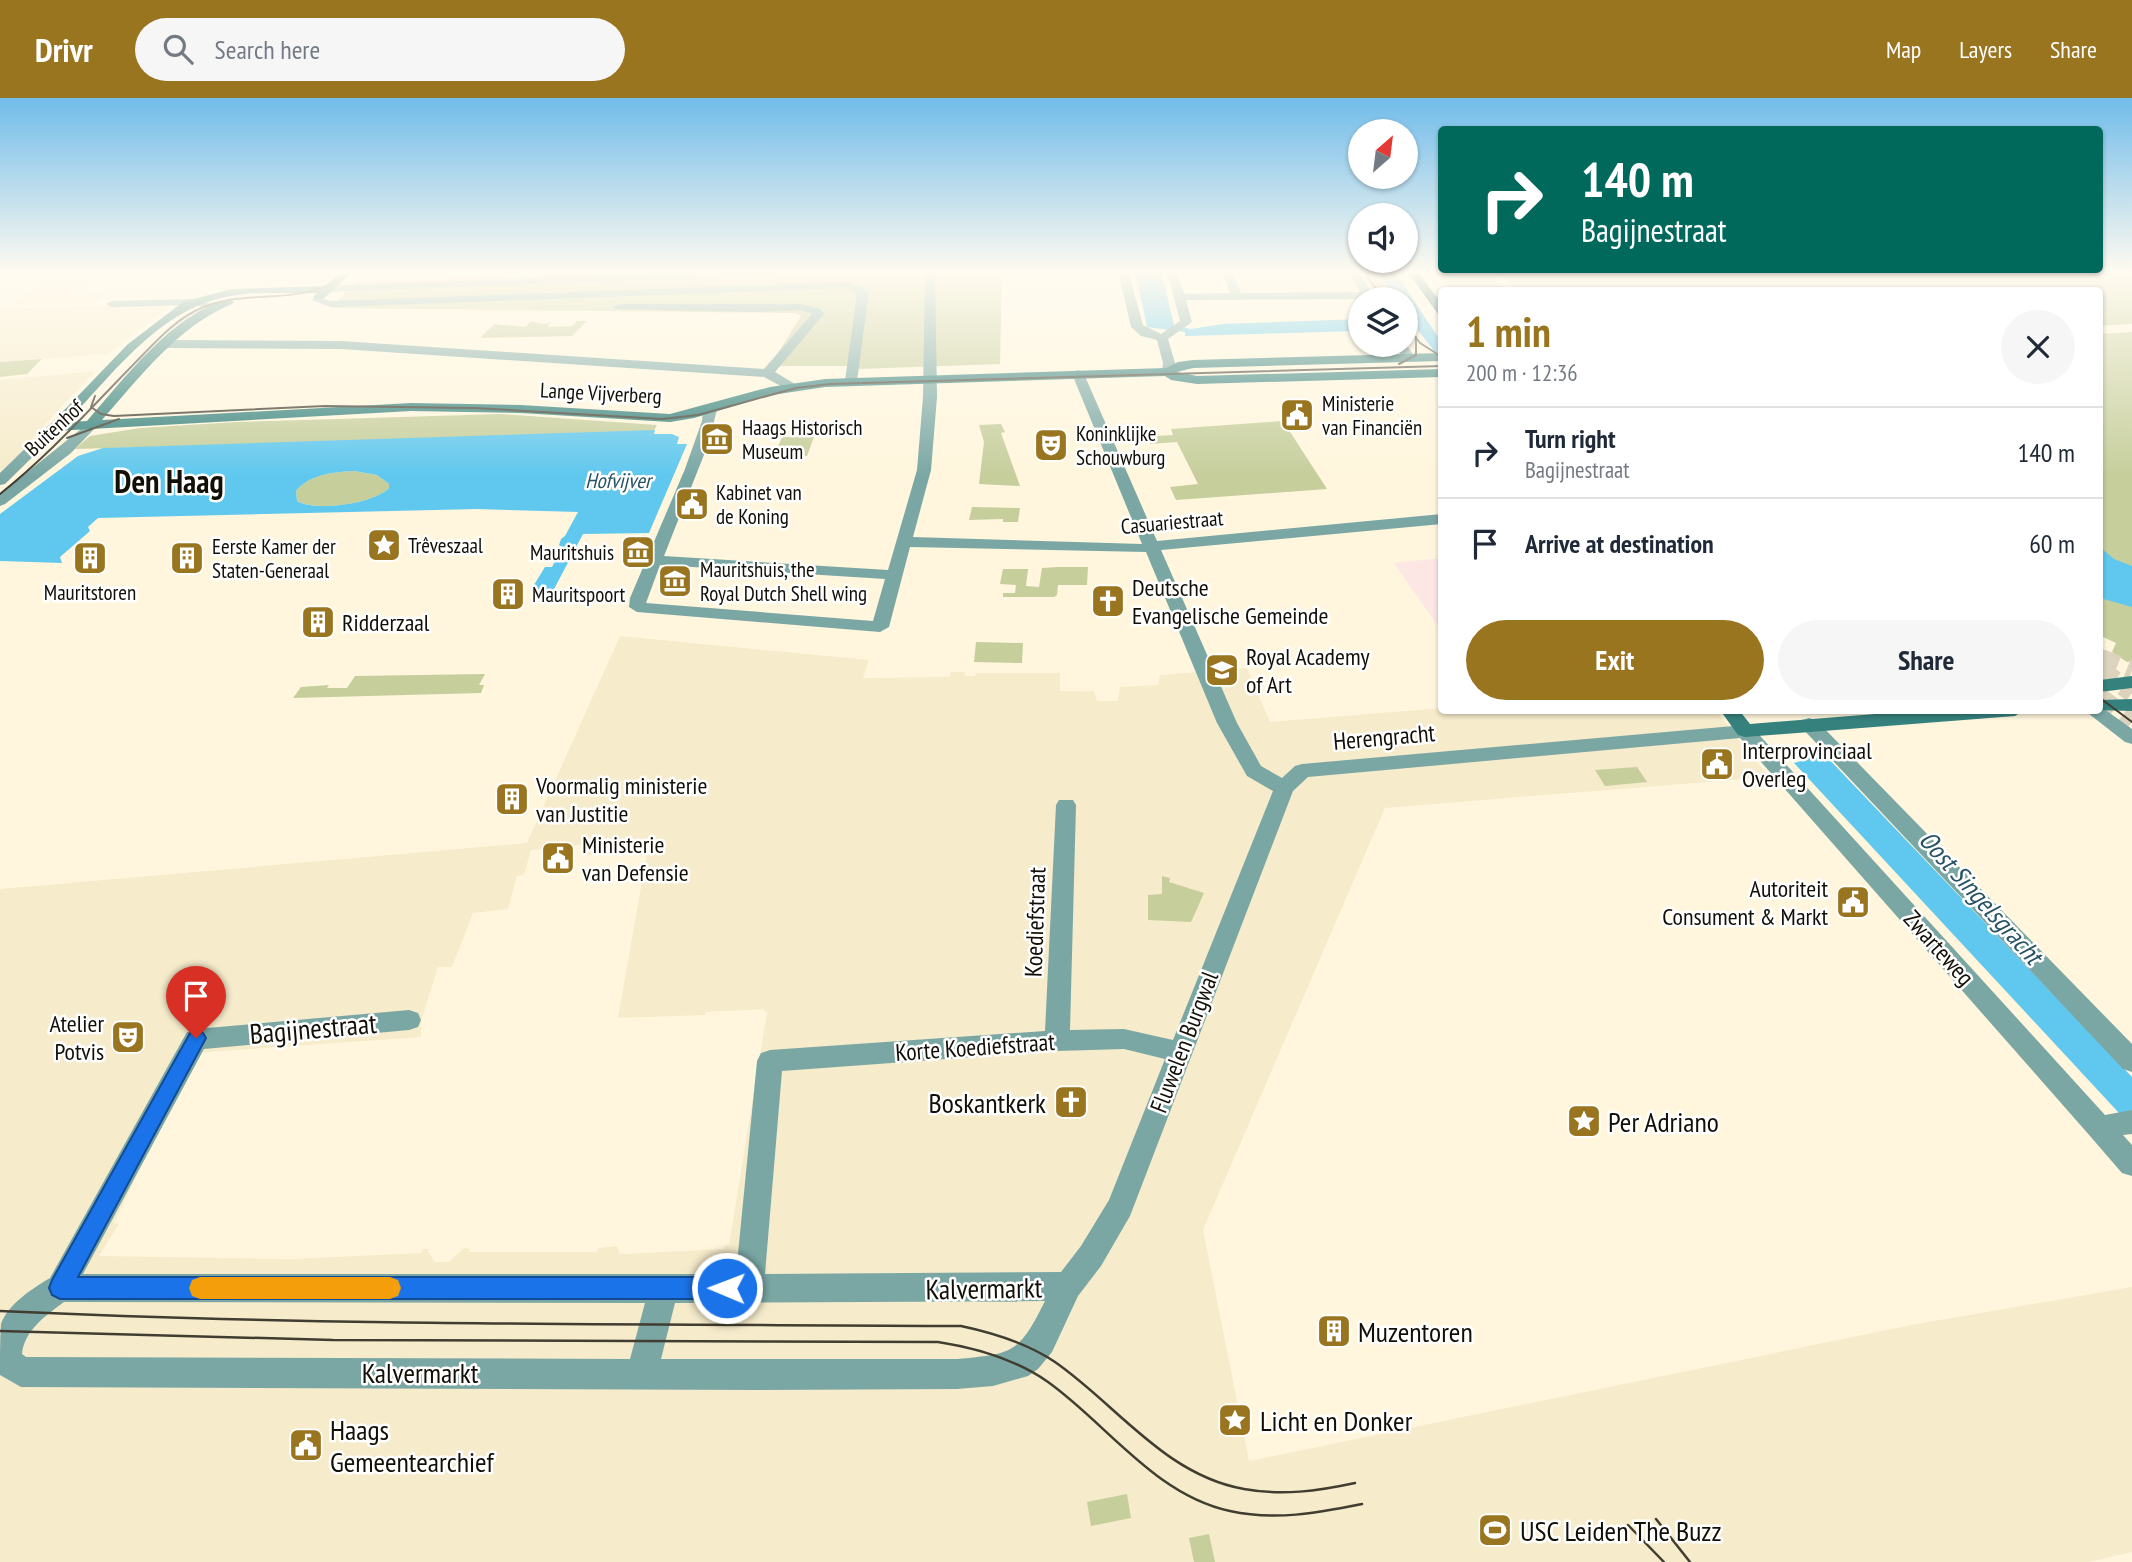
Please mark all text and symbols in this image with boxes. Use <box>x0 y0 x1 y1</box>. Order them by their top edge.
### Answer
search box <box>135 18 625 81</box>
text: Drivr <box>35 28 93 71</box>
icon: search <box>159 30 197 68</box>
text: Search here <box>215 33 320 66</box>
text: Map <box>1886 34 1921 65</box>
text: Layers <box>1959 34 2012 65</box>
text: Share <box>2050 34 2097 65</box>
north arrow <box>1348 119 1418 189</box>
map controls <box>1348 119 1418 357</box>
text: 140 m <box>1581 147 1694 211</box>
icon: right <box>1466 154 1557 245</box>
button: sound <box>1348 203 1418 273</box>
text: Bagijnestraat <box>1581 209 1727 251</box>
button: layers <box>1348 287 1418 357</box>
text: 1 min <box>1466 304 1551 359</box>
button: close <box>2001 310 2075 384</box>
text: 200 m · 12:36 <box>1466 358 1578 387</box>
street label: Lange Vijverberg <box>540 376 662 410</box>
place label: Ministerie van Financiën <box>1322 390 1422 441</box>
street label: Buitenhof <box>19 394 89 462</box>
public building icon: Ministerie van Financiën <box>1278 396 1316 434</box>
place label: Haags Historisch Museum <box>742 414 862 465</box>
museum icon: Haags Historisch Museum <box>698 420 736 458</box>
place label: Koninklijke Schouwburg <box>1076 420 1165 471</box>
text: Turn right <box>1525 422 1616 455</box>
theatre icon: Koninklijke Schouwburg <box>1032 426 1070 464</box>
icon: right <box>1466 434 1504 472</box>
text: 140 m <box>2017 436 2075 469</box>
text: Bagijnestraat <box>1525 455 1630 484</box>
district label: Den Haag <box>114 460 224 502</box>
water label: Hofvijver <box>585 467 654 494</box>
place label: Kabinet van de Koning <box>716 479 802 530</box>
public building icon: Kabinet van de Koning <box>673 485 711 523</box>
street label: Casuariestraat <box>1120 504 1224 540</box>
icon: arrive <box>1466 525 1504 563</box>
place icon: Trêveszaal <box>365 526 403 564</box>
text: Arrive at destination <box>1525 527 1714 560</box>
text: 60 m <box>2029 527 2075 560</box>
place label: Trêveszaal <box>408 532 483 559</box>
place label: Eerste Kamer der Staten-Generaal <box>212 533 336 584</box>
museum icon: Mauritshuis <box>619 533 657 571</box>
building icon: Mauritstoren <box>71 539 109 577</box>
building icon: Eerste Kamer der Staten-Generaal <box>168 539 206 577</box>
place label: Mauritshuis <box>530 539 614 566</box>
place label: Mauritshuis, the Royal Dutch Shell wing <box>700 556 867 607</box>
museum icon: Mauritshuis, the Royal Dutch Shell wing <box>656 562 694 600</box>
place label: Deutsche Evangelische Gemeinde <box>1132 572 1328 631</box>
building icon: Mauritspoort <box>489 575 527 613</box>
place label: Mauritstoren <box>44 579 136 606</box>
place label: Mauritspoort <box>532 581 626 608</box>
church icon: Deutsche Evangelische Gemeinde <box>1089 582 1127 620</box>
building icon: Ridderzaal <box>299 603 337 641</box>
place label: Ridderzaal <box>342 607 430 638</box>
button: Exit <box>1466 620 1764 700</box>
button: Share <box>1778 620 2075 700</box>
place label: Royal Academy of Art <box>1246 641 1370 700</box>
school or university icon: Royal Academy of Art <box>1203 651 1241 689</box>
street label: Herengracht <box>1332 717 1437 757</box>
place label: Interprovinciaal Overleg <box>1742 735 1872 794</box>
public building icon: Interprovinciaal Overleg <box>1698 745 1736 783</box>
place label: Voormalig ministerie van Justitie <box>535 770 707 829</box>
building icon: Voormalig ministerie van Justitie <box>493 780 531 818</box>
water label: Oost Singelsgracht <box>1912 823 2052 973</box>
place label: Ministerie van Defensie <box>582 829 689 888</box>
public building icon: Ministerie van Defensie <box>539 839 577 877</box>
street label: Koediefstraat <box>1018 866 1052 977</box>
place label: Autoriteit Consument & Markt <box>1662 873 1828 932</box>
public building icon: Autoriteit Consument & Markt <box>1834 883 1872 921</box>
street label: Zwarteweg <box>1897 904 1981 992</box>
pin <box>166 966 226 1038</box>
street label: Fluwelen Burgwal <box>1143 967 1225 1117</box>
icon: arrive <box>177 977 215 1015</box>
street label: Bagijnestraat <box>248 1004 378 1052</box>
place label: Atelier Potvis <box>49 1008 104 1067</box>
theatre icon: Atelier Potvis <box>109 1018 147 1056</box>
street label: Korte Koediefstraat <box>894 1026 1056 1068</box>
church icon: Boskantkerk <box>1052 1083 1090 1121</box>
place label: Boskantkerk <box>929 1084 1046 1121</box>
place icon: Per Adriano <box>1565 1102 1603 1140</box>
place label: Per Adriano <box>1608 1103 1719 1140</box>
position arrow <box>690 1251 764 1325</box>
street label: Kalvermarkt <box>925 1268 1043 1308</box>
building icon: Muzentoren <box>1315 1312 1353 1350</box>
place label: Muzentoren <box>1358 1313 1473 1350</box>
street label: Kalvermarkt <box>362 1354 479 1391</box>
place icon: Licht en Donker <box>1216 1401 1254 1439</box>
place label: Licht en Donker <box>1260 1402 1413 1439</box>
place label: Haags Gemeentearchief <box>330 1411 496 1480</box>
public building icon: Haags Gemeentearchief <box>287 1426 325 1464</box>
sports icon: USC Leiden The Buzz <box>1476 1511 1514 1549</box>
place label: USC Leiden The Buzz <box>1520 1512 1722 1549</box>

